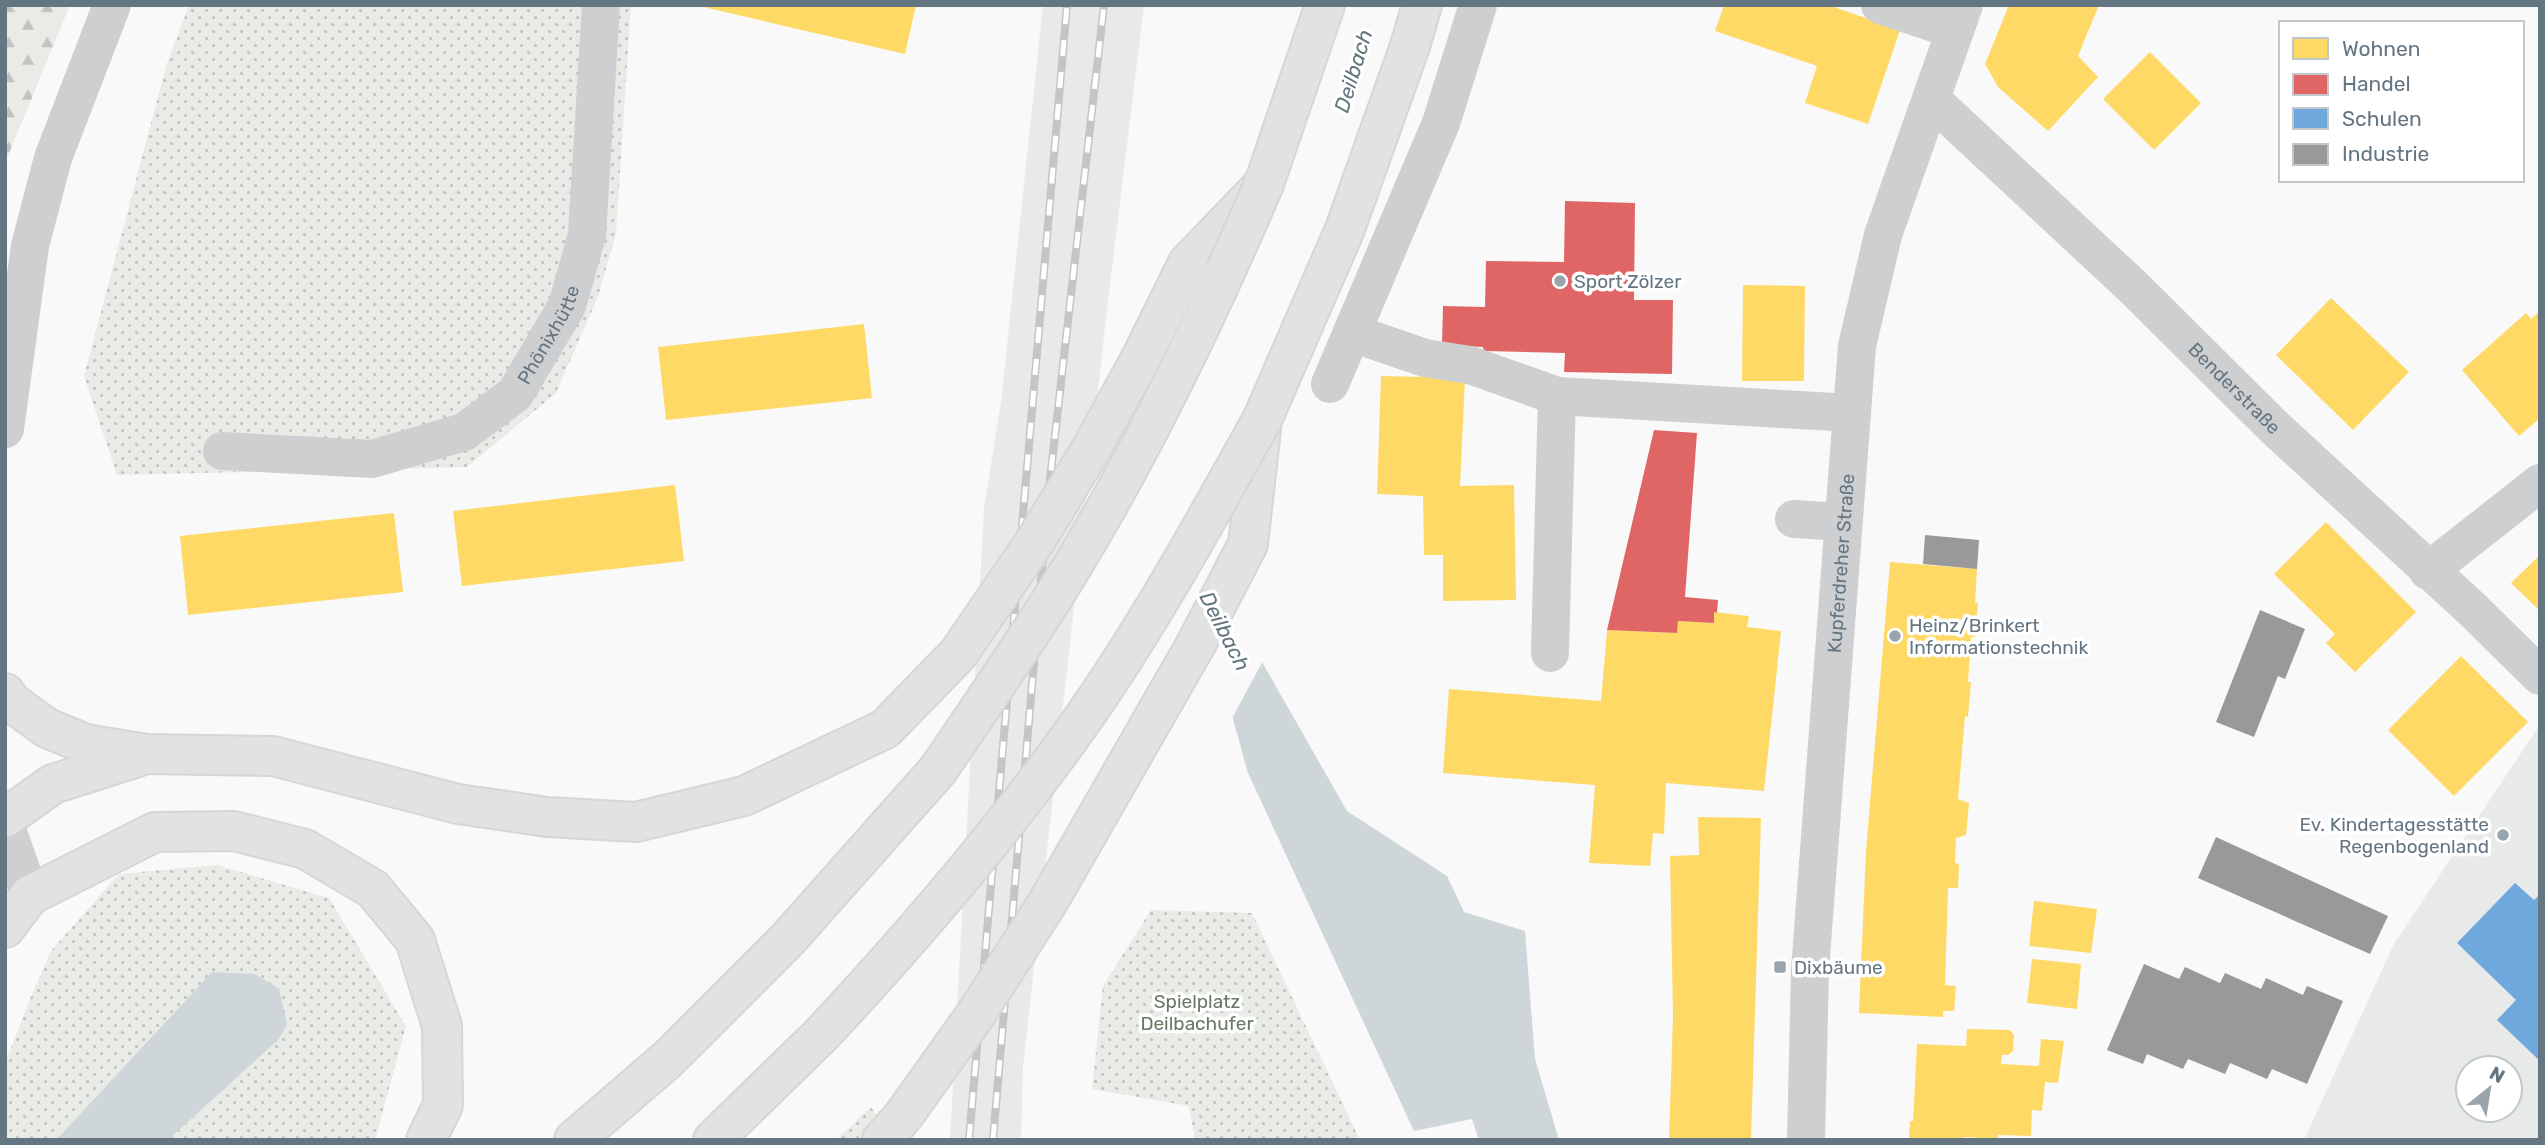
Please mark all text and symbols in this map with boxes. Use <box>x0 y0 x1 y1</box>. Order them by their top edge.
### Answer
legend <box>2279 21 2524 182</box>
water label: Deilbach <box>1329 26 1377 116</box>
text: Wohnen <box>2342 36 2420 61</box>
text: Handel <box>2342 71 2411 96</box>
text: Schulen <box>2342 106 2422 131</box>
text: Industrie <box>2342 141 2429 166</box>
place label: Sport Zölzer <box>1574 270 1682 293</box>
marker: Sport Zölzer <box>1552 273 1568 289</box>
street label: Phönixhütte <box>512 283 584 388</box>
street label: Benderstraße <box>2184 337 2286 439</box>
street label: Kupferdreher Straße <box>1822 473 1859 654</box>
water label: Deilbach <box>1194 587 1256 675</box>
place label: Heinz/Brinkert Informationstechnik <box>1909 614 2088 659</box>
marker: Heinz/Brinkert Informationstechnik <box>1887 628 1903 644</box>
place label: Ev. Kindertagesstätte Regenbogenland <box>2300 813 2489 858</box>
marker: Ev. Kindertagesstätte Regenbogenland <box>2495 827 2511 843</box>
place label: Dixbäume <box>1794 956 1883 979</box>
marker: Dixbäume <box>1772 959 1788 975</box>
park label: Spielplatz Deilbachufer <box>1140 990 1254 1035</box>
north arrow <box>2454 1054 2524 1124</box>
text: N <box>2486 1061 2509 1088</box>

